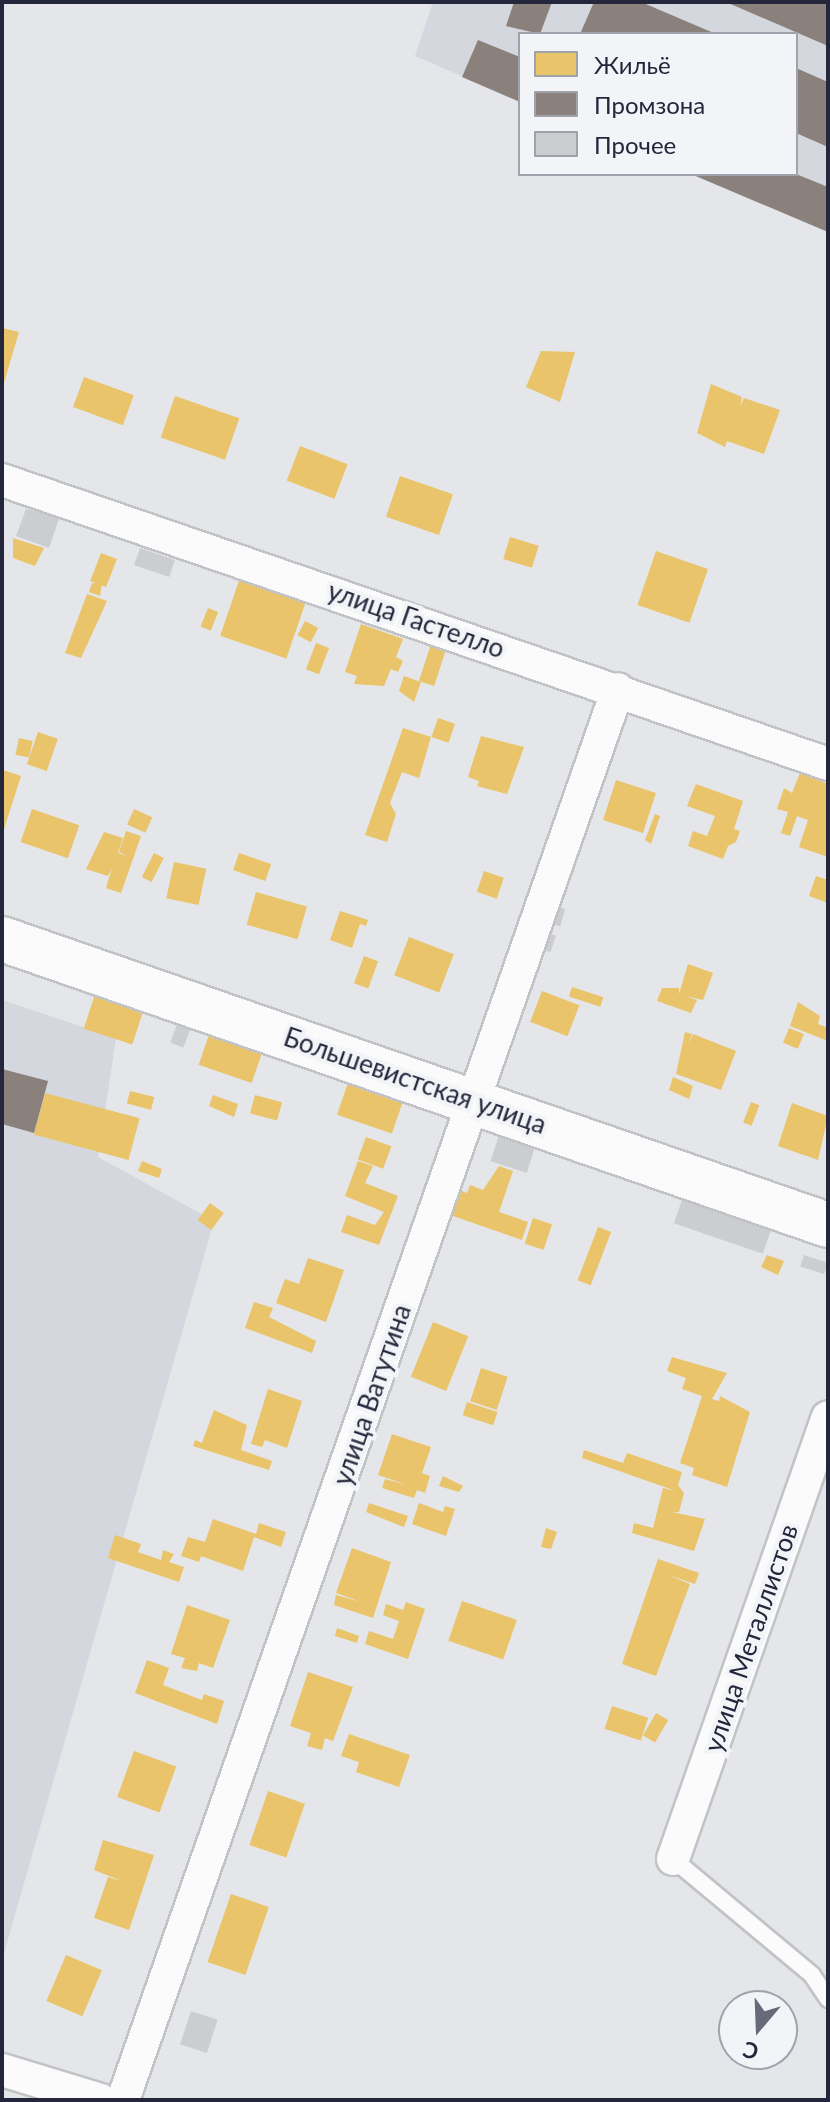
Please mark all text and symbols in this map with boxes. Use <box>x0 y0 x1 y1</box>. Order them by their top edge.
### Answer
legend <box>518 32 798 176</box>
text: Жильё <box>594 50 671 79</box>
text: Промзона <box>594 90 705 119</box>
text: Прочее <box>594 130 676 159</box>
street label: улица Гастелло <box>324 575 508 665</box>
street label: Большевистская улица <box>280 1021 550 1141</box>
street label: улица Ватутина <box>326 1301 418 1489</box>
street label: улица Металлистов <box>697 1520 805 1756</box>
north arrow <box>718 1990 798 2070</box>
text: С <box>739 2036 762 2066</box>

